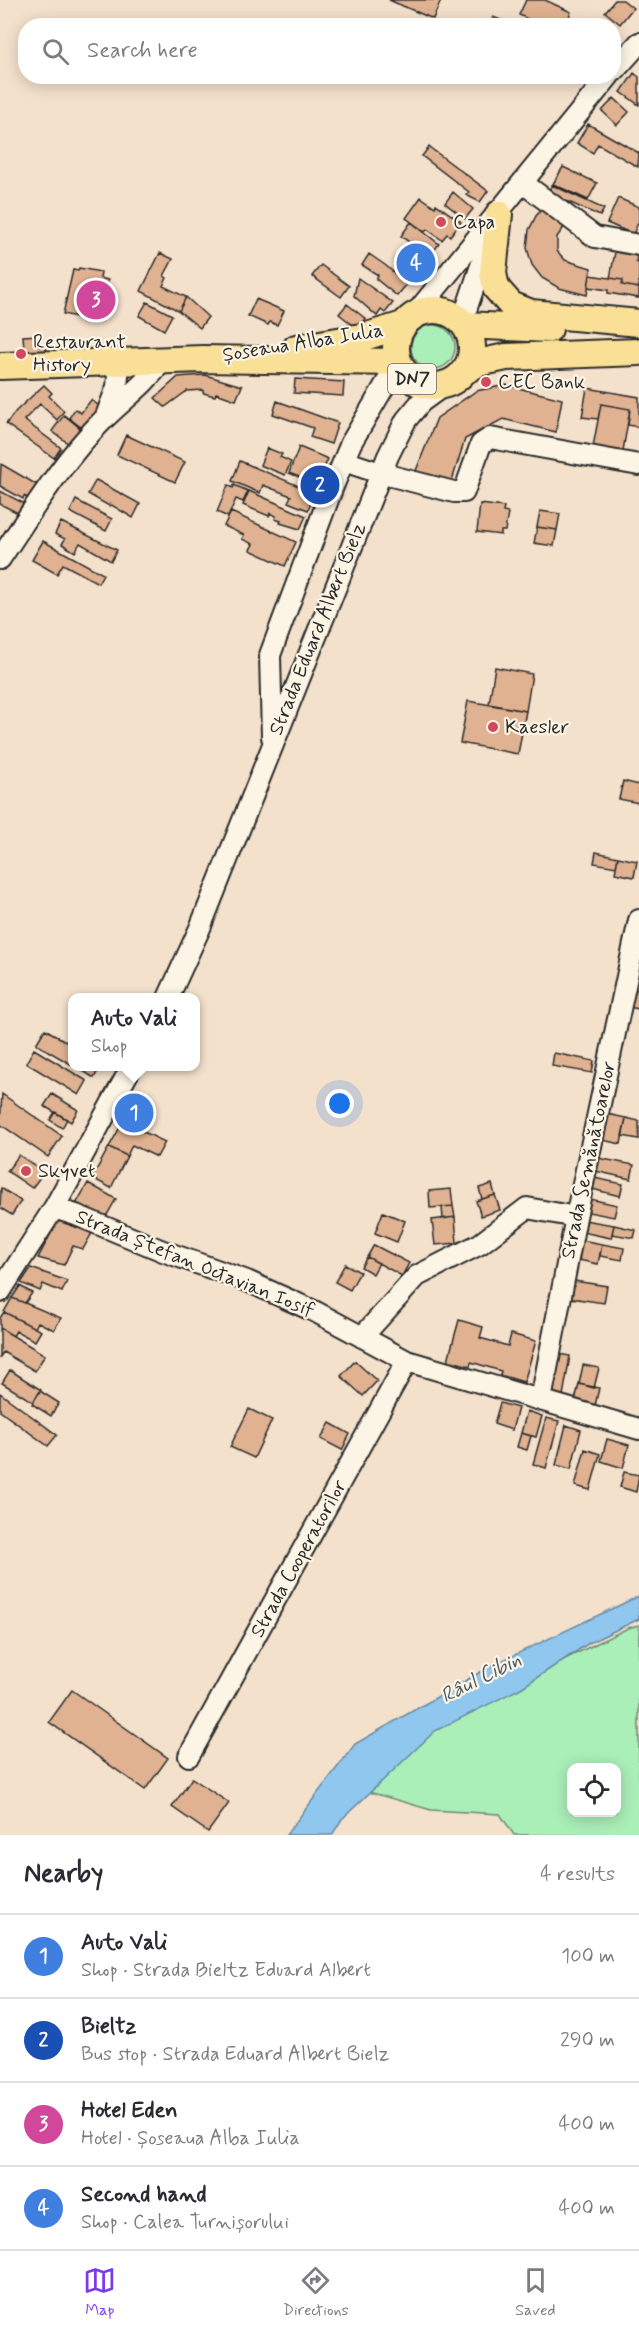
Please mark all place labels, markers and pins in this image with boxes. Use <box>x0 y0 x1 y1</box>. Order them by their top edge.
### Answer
place label: Capa <box>453 209 495 236</box>
marker: Capa <box>434 215 448 229</box>
pin: 4 <box>396 240 436 286</box>
pin: 3 <box>76 278 116 322</box>
place label: Restaurant History <box>33 329 126 379</box>
marker: Restaurant History <box>14 347 28 361</box>
place label: CEC Bank <box>498 369 585 396</box>
marker: CEC Bank <box>479 375 493 389</box>
pin: 2 <box>300 462 340 508</box>
place label: Kaesler <box>505 714 569 741</box>
marker: Kaesler <box>486 720 500 734</box>
pin: 1 <box>114 1090 154 1136</box>
place label: Skyvet <box>38 1158 95 1185</box>
marker: Skyvet <box>19 1164 33 1178</box>

